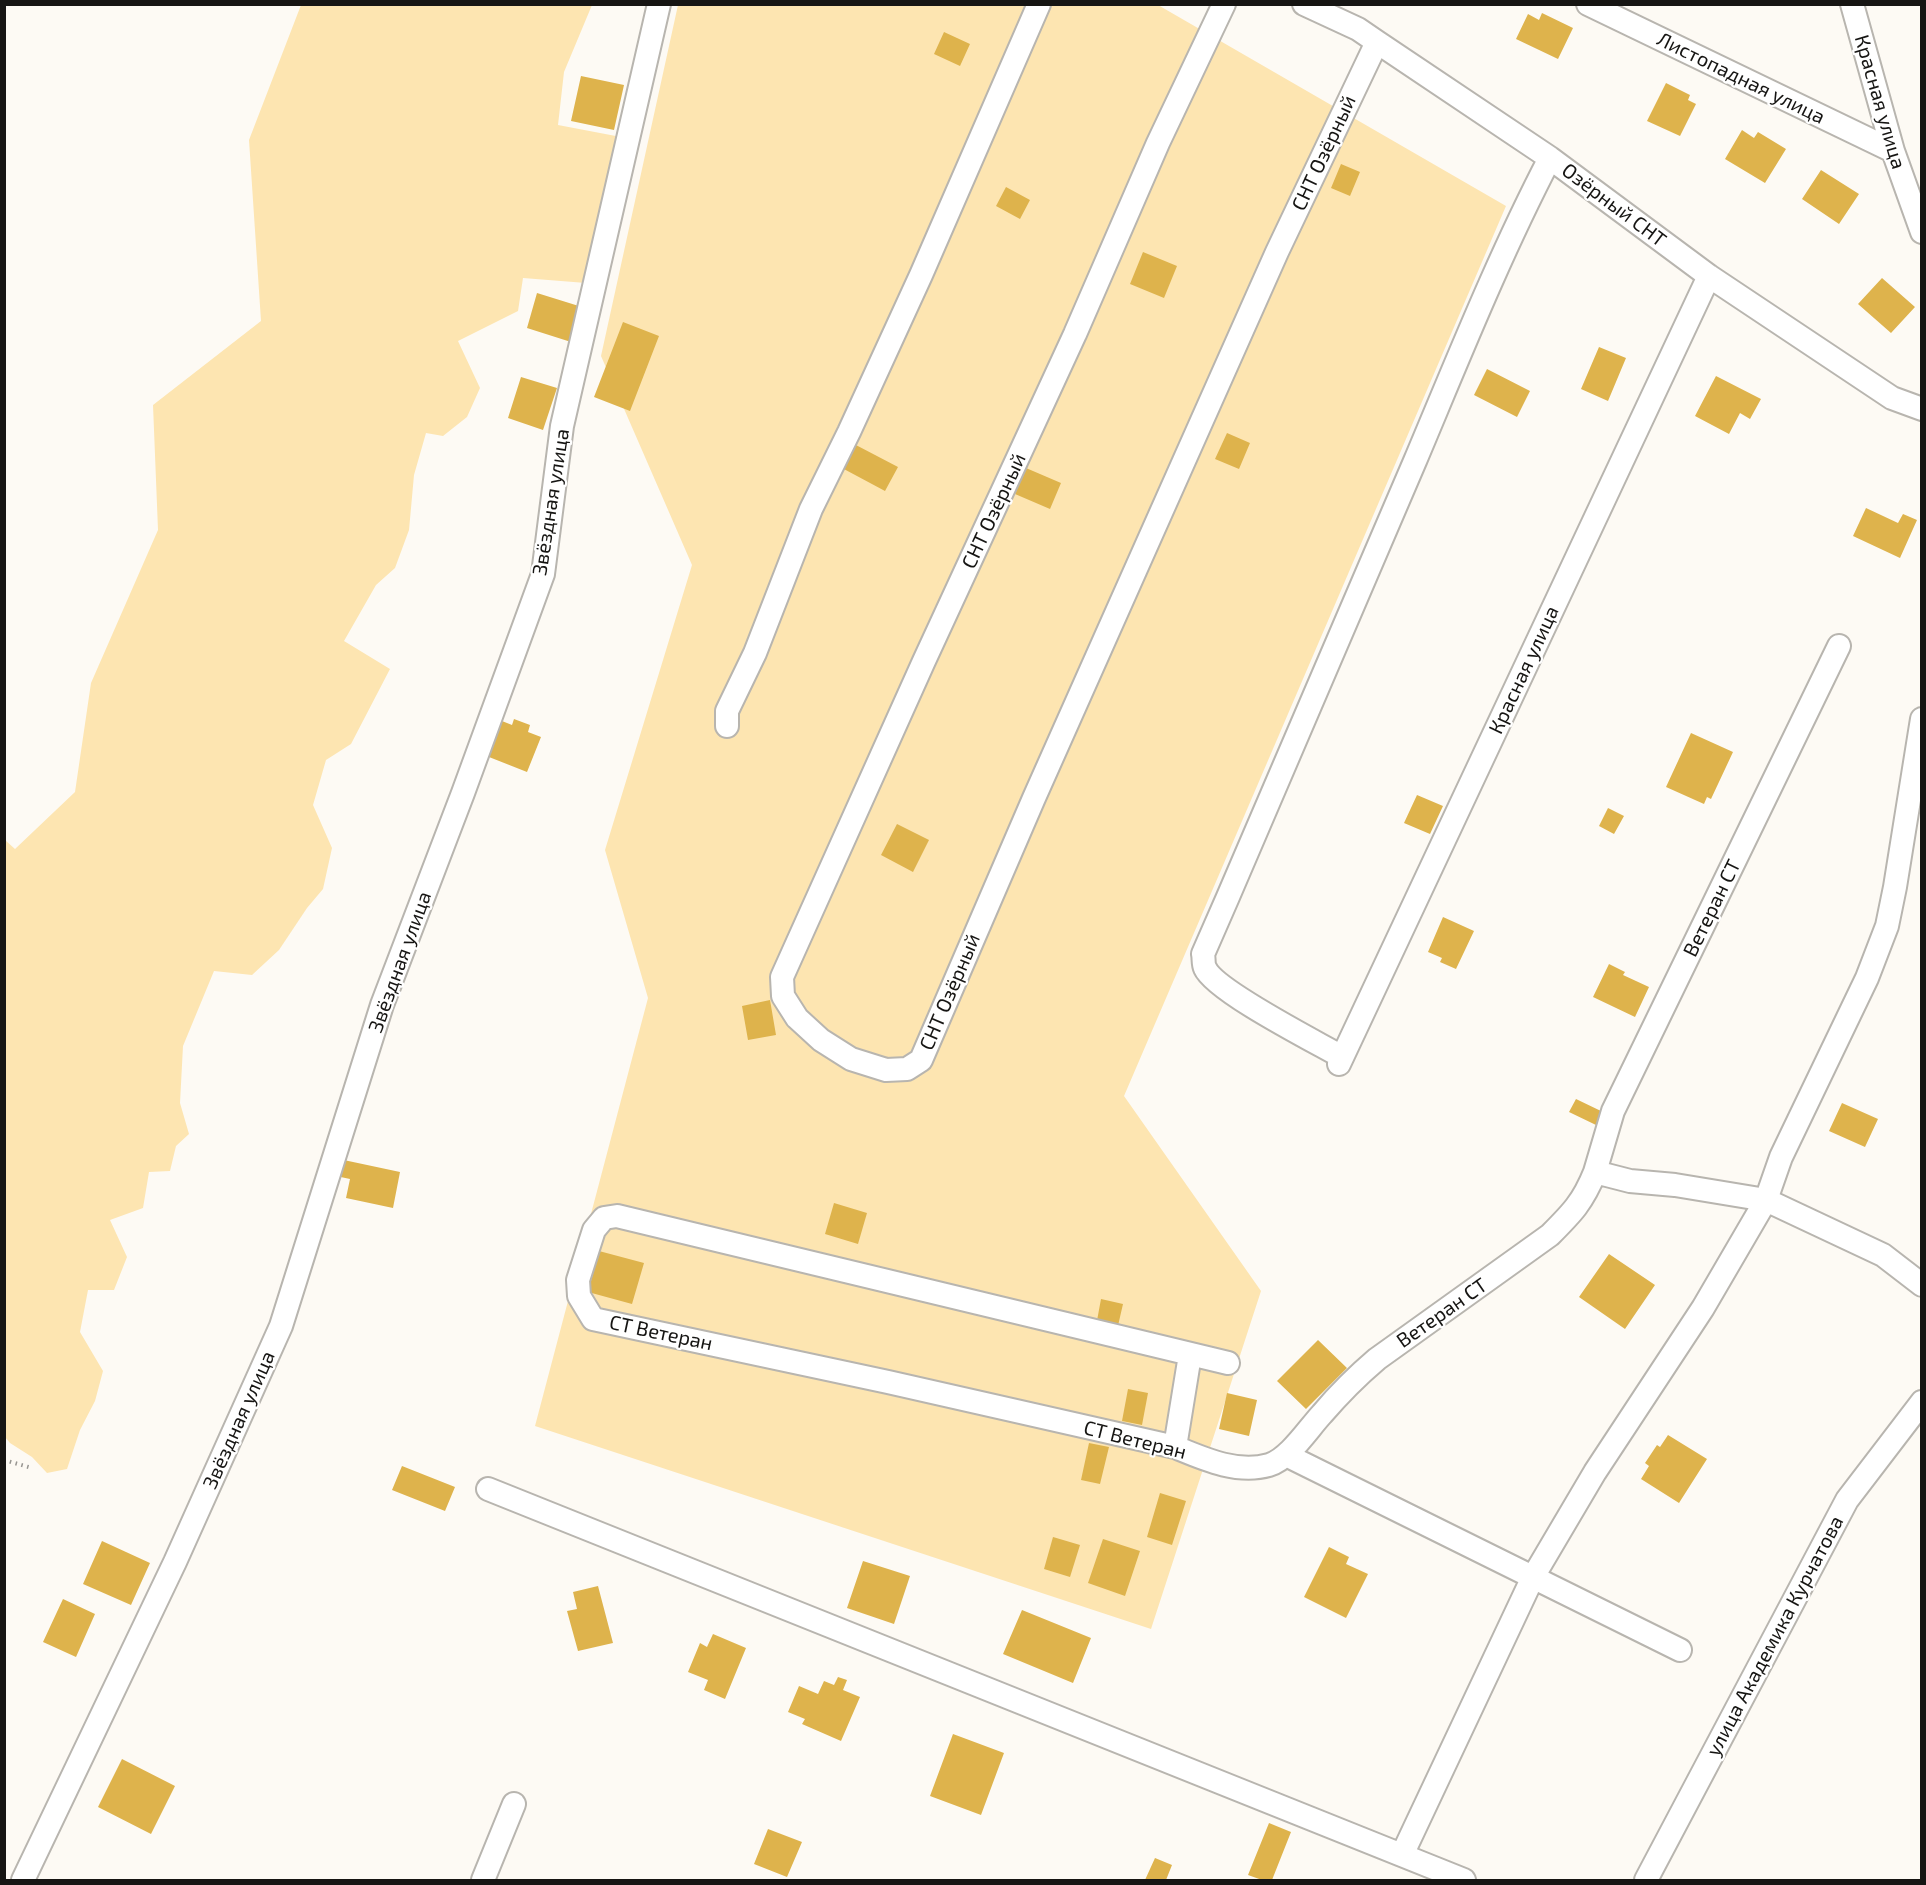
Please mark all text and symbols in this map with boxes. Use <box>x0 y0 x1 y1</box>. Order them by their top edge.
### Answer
street label: Листопадная улица <box>1653 27 1829 129</box>
street label: Красная улица <box>1849 32 1911 172</box>
street label: СНТ Озёрный <box>1287 92 1361 214</box>
street label: Озёрный СНТ <box>1557 158 1671 252</box>
street label: Звёздная улица <box>528 427 574 577</box>
street label: СНТ Озёрный <box>957 450 1031 572</box>
street label: Красная улица <box>1484 602 1564 738</box>
street label: Ветеран СТ <box>1678 856 1746 960</box>
street label: Звёздная улица <box>363 888 437 1036</box>
street label: СНТ Озёрный <box>915 930 985 1054</box>
street label: Ветеран СТ <box>1392 1273 1492 1353</box>
street label: СТ Ветеран <box>607 1310 715 1356</box>
street label: Звёздная улица <box>198 1347 280 1493</box>
street label: СТ Ветеран <box>1081 1416 1189 1464</box>
street label: улица Академика Курчатова <box>1701 1512 1849 1760</box>

